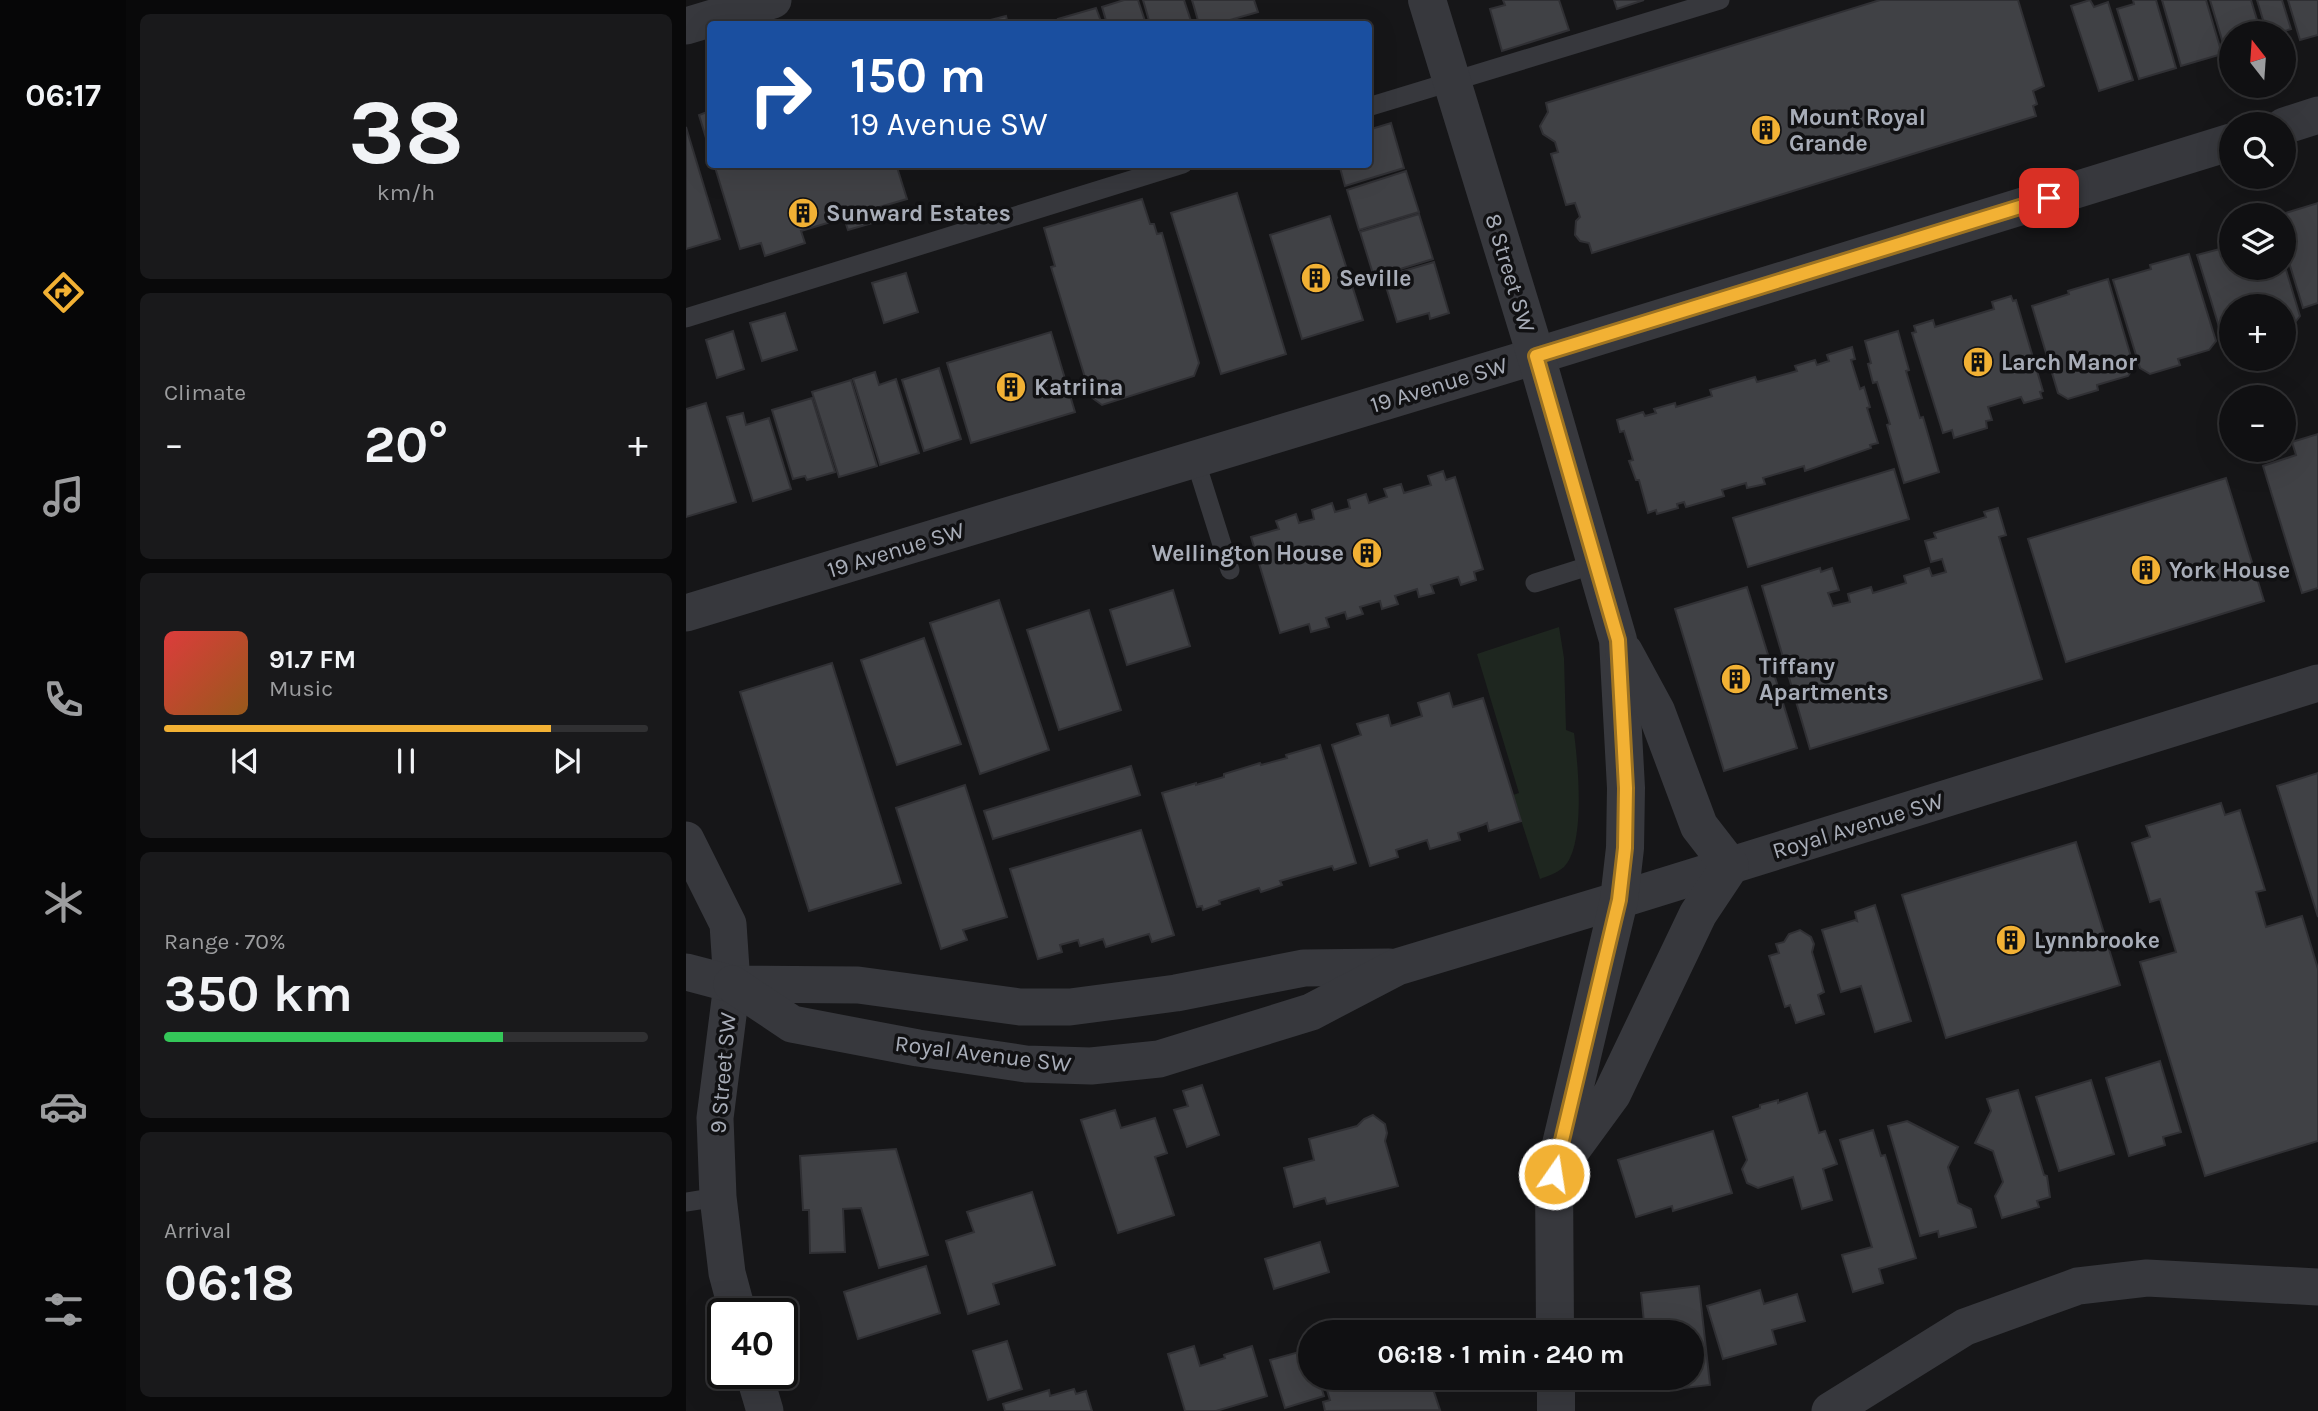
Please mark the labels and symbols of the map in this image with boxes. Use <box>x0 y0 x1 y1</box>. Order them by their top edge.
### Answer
north arrow <box>2219 21 2296 98</box>
place label: Mount Royal Grande <box>1789 104 1926 157</box>
building icon: Mount Royal Grande <box>1749 113 1783 147</box>
pin <box>2019 168 2079 228</box>
building icon: Sunward Estates <box>786 196 820 230</box>
place label: Sunward Estates <box>826 200 1011 227</box>
street label: 8 Street SW <box>1479 210 1541 336</box>
building icon: Seville <box>1299 261 1333 295</box>
place label: Seville <box>1339 265 1412 292</box>
building icon: Larch Manor <box>1961 345 1995 379</box>
place label: Larch Manor <box>2001 349 2137 376</box>
street label: 19 Avenue SW <box>1367 351 1511 419</box>
building icon: Katriina <box>994 370 1028 404</box>
place label: Katriina <box>1034 374 1123 401</box>
street label: 19 Avenue SW <box>824 516 968 584</box>
building icon: Wellington House <box>1350 536 1384 570</box>
place label: Wellington House <box>1151 540 1344 567</box>
building icon: York House <box>2129 553 2163 587</box>
place label: York House <box>2169 557 2290 584</box>
place label: Tiffany Apartments <box>1759 653 1889 706</box>
building icon: Tiffany Apartments <box>1719 662 1753 696</box>
street label: Royal Avenue SW <box>1769 787 1947 865</box>
building icon: Lynnbrooke <box>1994 923 2028 957</box>
place label: Lynnbrooke <box>2034 927 2160 954</box>
street label: 9 Street SW <box>704 1011 742 1135</box>
street label: Royal Avenue SW <box>893 1030 1073 1078</box>
position arrow <box>1517 1137 1591 1211</box>
speed limit sign: 40 <box>707 1298 798 1389</box>

